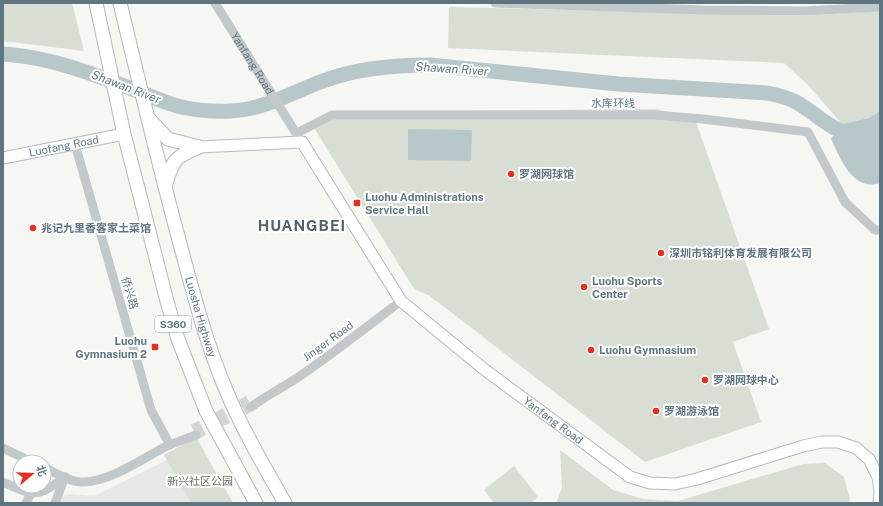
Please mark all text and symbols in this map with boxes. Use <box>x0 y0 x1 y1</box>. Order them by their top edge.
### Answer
street label: Yanfang Road <box>229 30 276 96</box>
water label: Shawan River <box>415 59 489 79</box>
water label: Shawan River <box>89 67 163 107</box>
street label: 水库环线 <box>591 97 635 109</box>
street label: Luofang Road <box>28 133 100 159</box>
place label: 罗湖网球馆 <box>519 168 574 180</box>
marker: 罗湖网球馆 <box>506 169 516 179</box>
place label: Luohu Administrations Service Hall <box>365 191 484 216</box>
marker: Luohu Administrations Service Hall <box>352 198 362 208</box>
district label: HUANGBEI <box>258 217 346 234</box>
place label: 兆记九里香客家土菜馆 <box>41 222 151 234</box>
marker: 兆记九里香客家土菜馆 <box>28 223 38 233</box>
place label: 深圳市铭利体育发展有限公司 <box>669 247 812 259</box>
marker: 深圳市铭利体育发展有限公司 <box>656 248 666 258</box>
street label: 侨兴路 <box>120 275 140 311</box>
street label: Luosha Highway <box>183 275 219 359</box>
place label: Luohu Sports Center <box>592 275 663 300</box>
marker: Luohu Sports Center <box>579 282 589 292</box>
road number: S360 <box>155 316 191 332</box>
street label: Jinger Road <box>300 319 356 363</box>
place label: Luohu Gymnasium 2 <box>75 335 147 360</box>
marker: Luohu Gymnasium 2 <box>150 342 160 352</box>
place label: Luohu Gymnasium <box>599 344 696 356</box>
marker: Luohu Gymnasium <box>586 345 596 355</box>
place label: 罗湖网球中心 <box>713 374 779 386</box>
marker: 罗湖网球中心 <box>700 375 710 385</box>
street label: Yanfang Road <box>521 395 585 446</box>
place label: 罗湖游泳馆 <box>664 405 719 417</box>
marker: 罗湖游泳馆 <box>651 406 661 416</box>
north arrow <box>12 454 52 494</box>
text: 北 <box>34 464 49 478</box>
park label: 新兴社区公园 <box>167 475 233 487</box>

